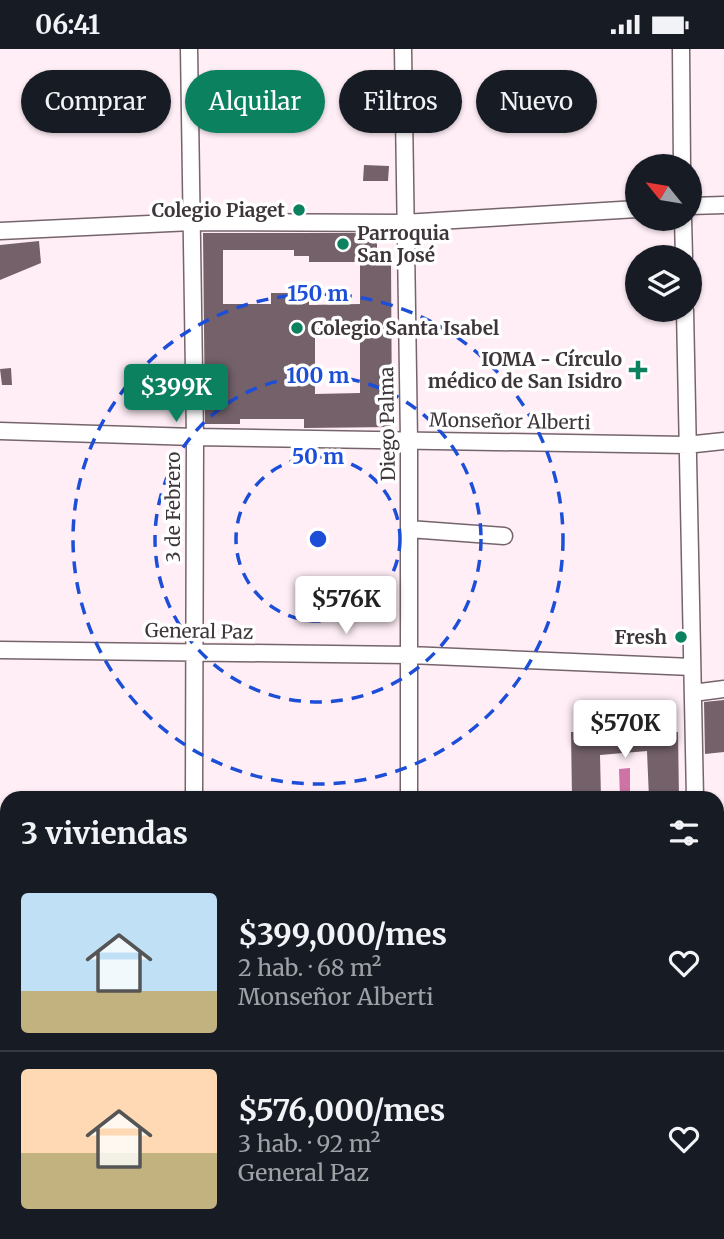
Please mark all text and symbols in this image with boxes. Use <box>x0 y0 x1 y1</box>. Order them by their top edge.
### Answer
text: 06:41 <box>35 8 100 41</box>
chip: Comprar <box>21 70 171 133</box>
chip: Alquilar <box>185 70 325 133</box>
chip: Filtros <box>339 70 462 133</box>
chip: Nuevo <box>476 70 597 133</box>
north arrow <box>625 154 702 231</box>
map controls <box>625 154 702 322</box>
place label: Colegio Piaget <box>152 198 285 222</box>
marker: Colegio Piaget <box>291 202 307 218</box>
place label: Parroquia San José <box>357 221 450 267</box>
marker: Parroquia San José <box>335 236 351 252</box>
button: layers <box>625 245 702 322</box>
text: 150 m <box>287 280 349 307</box>
place label: Colegio Santa Isabel <box>311 316 499 340</box>
marker: Colegio Santa Isabel <box>289 320 305 336</box>
place label: IOMA - Círculo médico de San Isidro <box>428 347 622 393</box>
marker: IOMA - Círculo médico de San Isidro <box>628 360 648 380</box>
text: 100 m <box>287 362 349 389</box>
pin: $399K <box>127 365 225 424</box>
street label: Diego Palma <box>374 367 400 481</box>
text: $399K <box>140 372 212 401</box>
street label: Monseñor Alberti <box>429 408 591 434</box>
text: 50 m <box>292 443 344 470</box>
street label: 3 de Febrero <box>161 452 185 562</box>
centre of rings <box>306 527 330 551</box>
pin: $576K <box>297 577 395 636</box>
text: $576K <box>311 584 381 613</box>
street label: General Paz <box>145 618 253 644</box>
place label: Fresh <box>615 625 667 649</box>
marker: Fresh <box>673 629 689 645</box>
pin: $570K <box>576 701 674 760</box>
text: $570K <box>589 708 661 737</box>
text: 3 viviendas <box>21 814 188 852</box>
icon: filters <box>665 814 703 852</box>
text: $399,000/mes <box>238 915 447 953</box>
icon: home <box>77 921 161 1005</box>
icon: heart <box>665 944 703 982</box>
text: 2 hab. · 68 m² <box>238 953 382 982</box>
text: Monseñor Alberti <box>238 982 434 1011</box>
text: $576,000/mes <box>238 1091 445 1129</box>
icon: home <box>77 1097 161 1181</box>
icon: heart <box>665 1120 703 1158</box>
text: 3 hab. · 92 m² <box>238 1129 380 1158</box>
text: General Paz <box>238 1158 369 1187</box>

